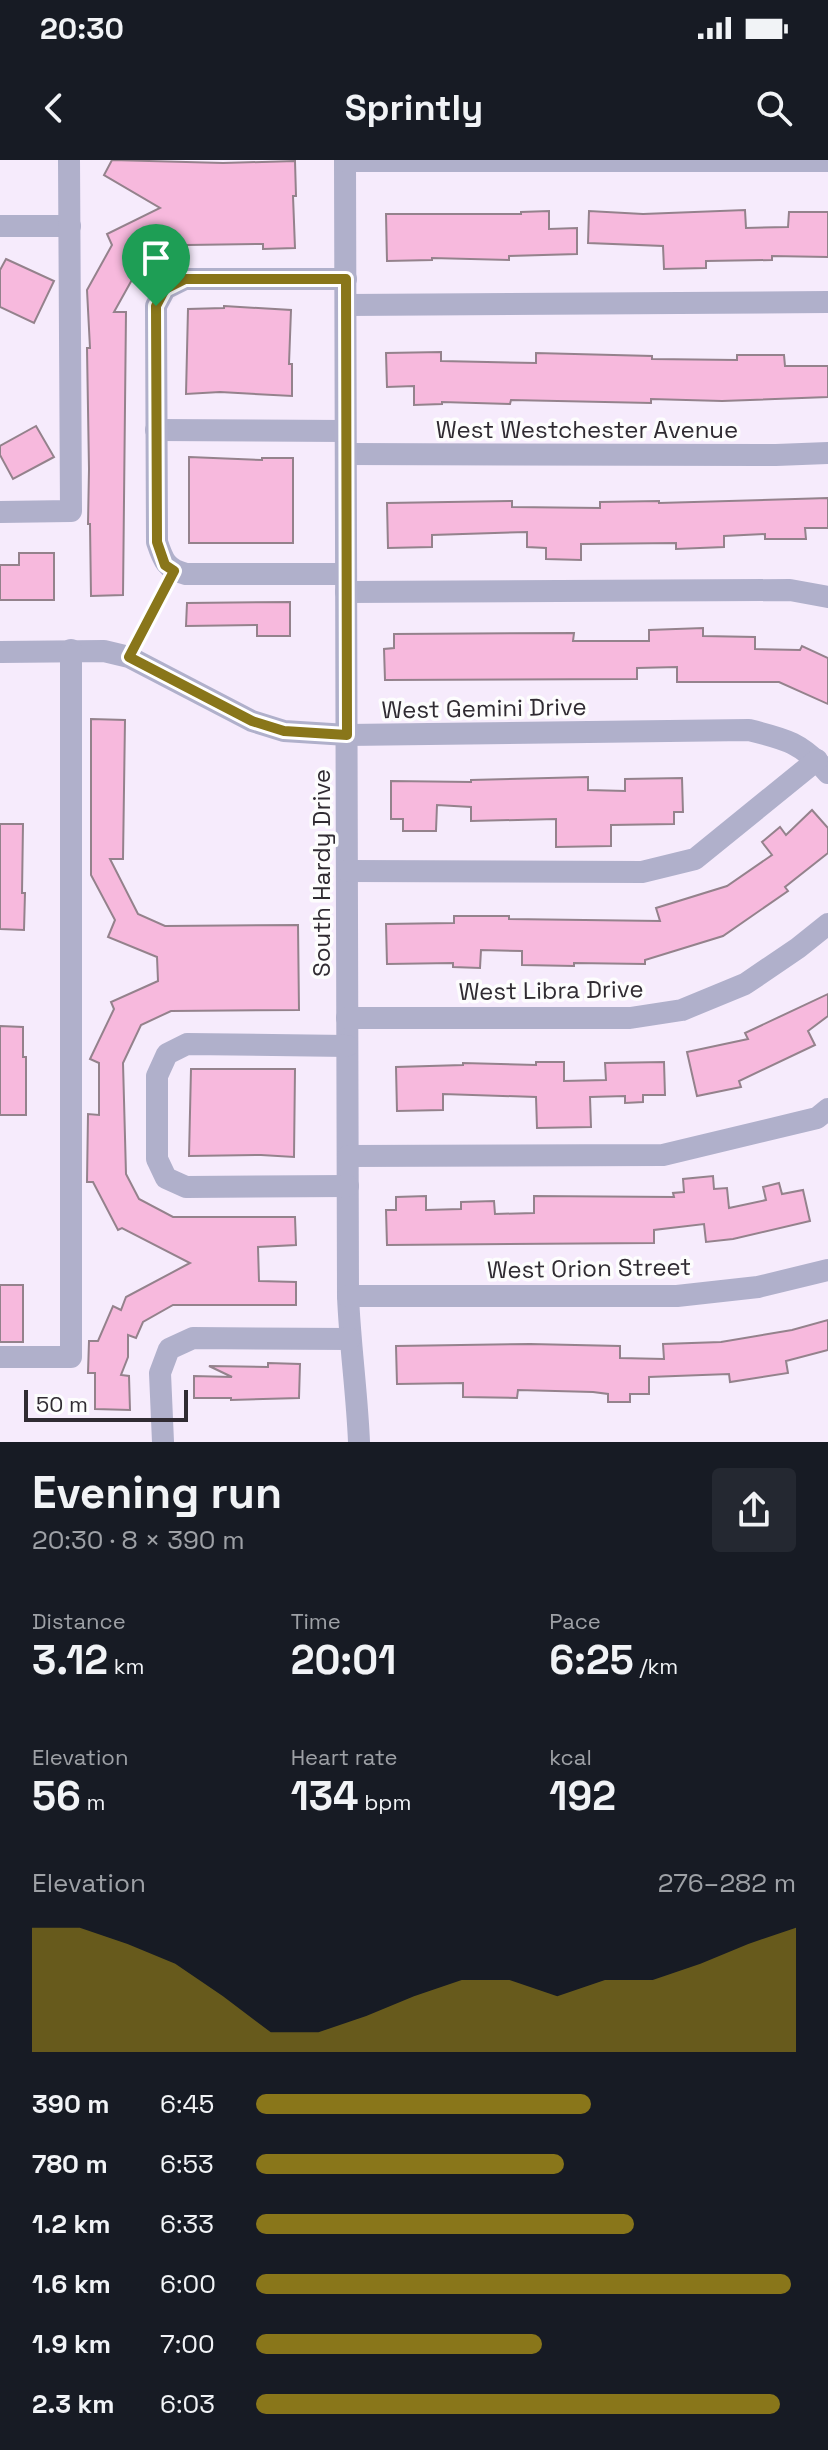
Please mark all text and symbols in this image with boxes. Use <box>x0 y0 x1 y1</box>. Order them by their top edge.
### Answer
text: 20:30 <box>40 9 124 48</box>
text: Sprintly <box>345 85 483 131</box>
icon: back <box>32 86 76 130</box>
icon: search <box>752 86 796 130</box>
pin <box>122 224 190 306</box>
icon: arrive <box>134 236 178 280</box>
street label: West Westchester Avenue <box>436 414 738 445</box>
street label: West Gemini Drive <box>381 691 587 725</box>
street label: South Hardy Drive <box>306 769 337 977</box>
street label: West Libra Drive <box>458 973 644 1007</box>
street label: West Orion Street <box>486 1251 692 1285</box>
scale bar <box>24 1386 188 1422</box>
text: 50 m <box>36 1390 88 1418</box>
text: Evening run <box>32 1465 282 1521</box>
button: share <box>712 1468 796 1552</box>
text: 20:30 · 8 × 390 m <box>32 1523 245 1557</box>
text: Distance <box>32 1607 126 1635</box>
text: Time <box>291 1607 341 1635</box>
text: Pace <box>549 1607 601 1635</box>
text: 3.12 <box>32 1635 108 1686</box>
text: 20:01 <box>291 1635 396 1686</box>
text: 6:25 <box>549 1635 634 1686</box>
text: km <box>108 1652 144 1680</box>
text: /km <box>634 1652 678 1680</box>
text: Elevation <box>32 1743 128 1771</box>
text: Heart rate <box>291 1743 397 1771</box>
text: kcal <box>549 1743 592 1771</box>
text: 56 <box>32 1771 81 1822</box>
text: 134 <box>291 1771 359 1822</box>
text: 192 <box>549 1771 616 1822</box>
text: m <box>81 1788 105 1816</box>
text: bpm <box>359 1788 411 1816</box>
text: Elevation <box>32 1866 146 1900</box>
text: 276–282 m <box>658 1866 796 1900</box>
text: 390 m <box>32 2087 110 2121</box>
text: 6:45 <box>160 2087 214 2121</box>
text: 780 m <box>32 2147 108 2181</box>
text: 6:53 <box>160 2147 214 2181</box>
text: 1.2 km <box>32 2207 110 2241</box>
text: 6:33 <box>160 2207 214 2241</box>
text: 1.6 km <box>32 2267 111 2301</box>
text: 6:00 <box>160 2267 216 2301</box>
text: 1.9 km <box>32 2327 111 2361</box>
text: 7:00 <box>160 2327 215 2361</box>
text: 2.3 km <box>32 2387 114 2421</box>
text: 6:03 <box>160 2387 215 2421</box>

